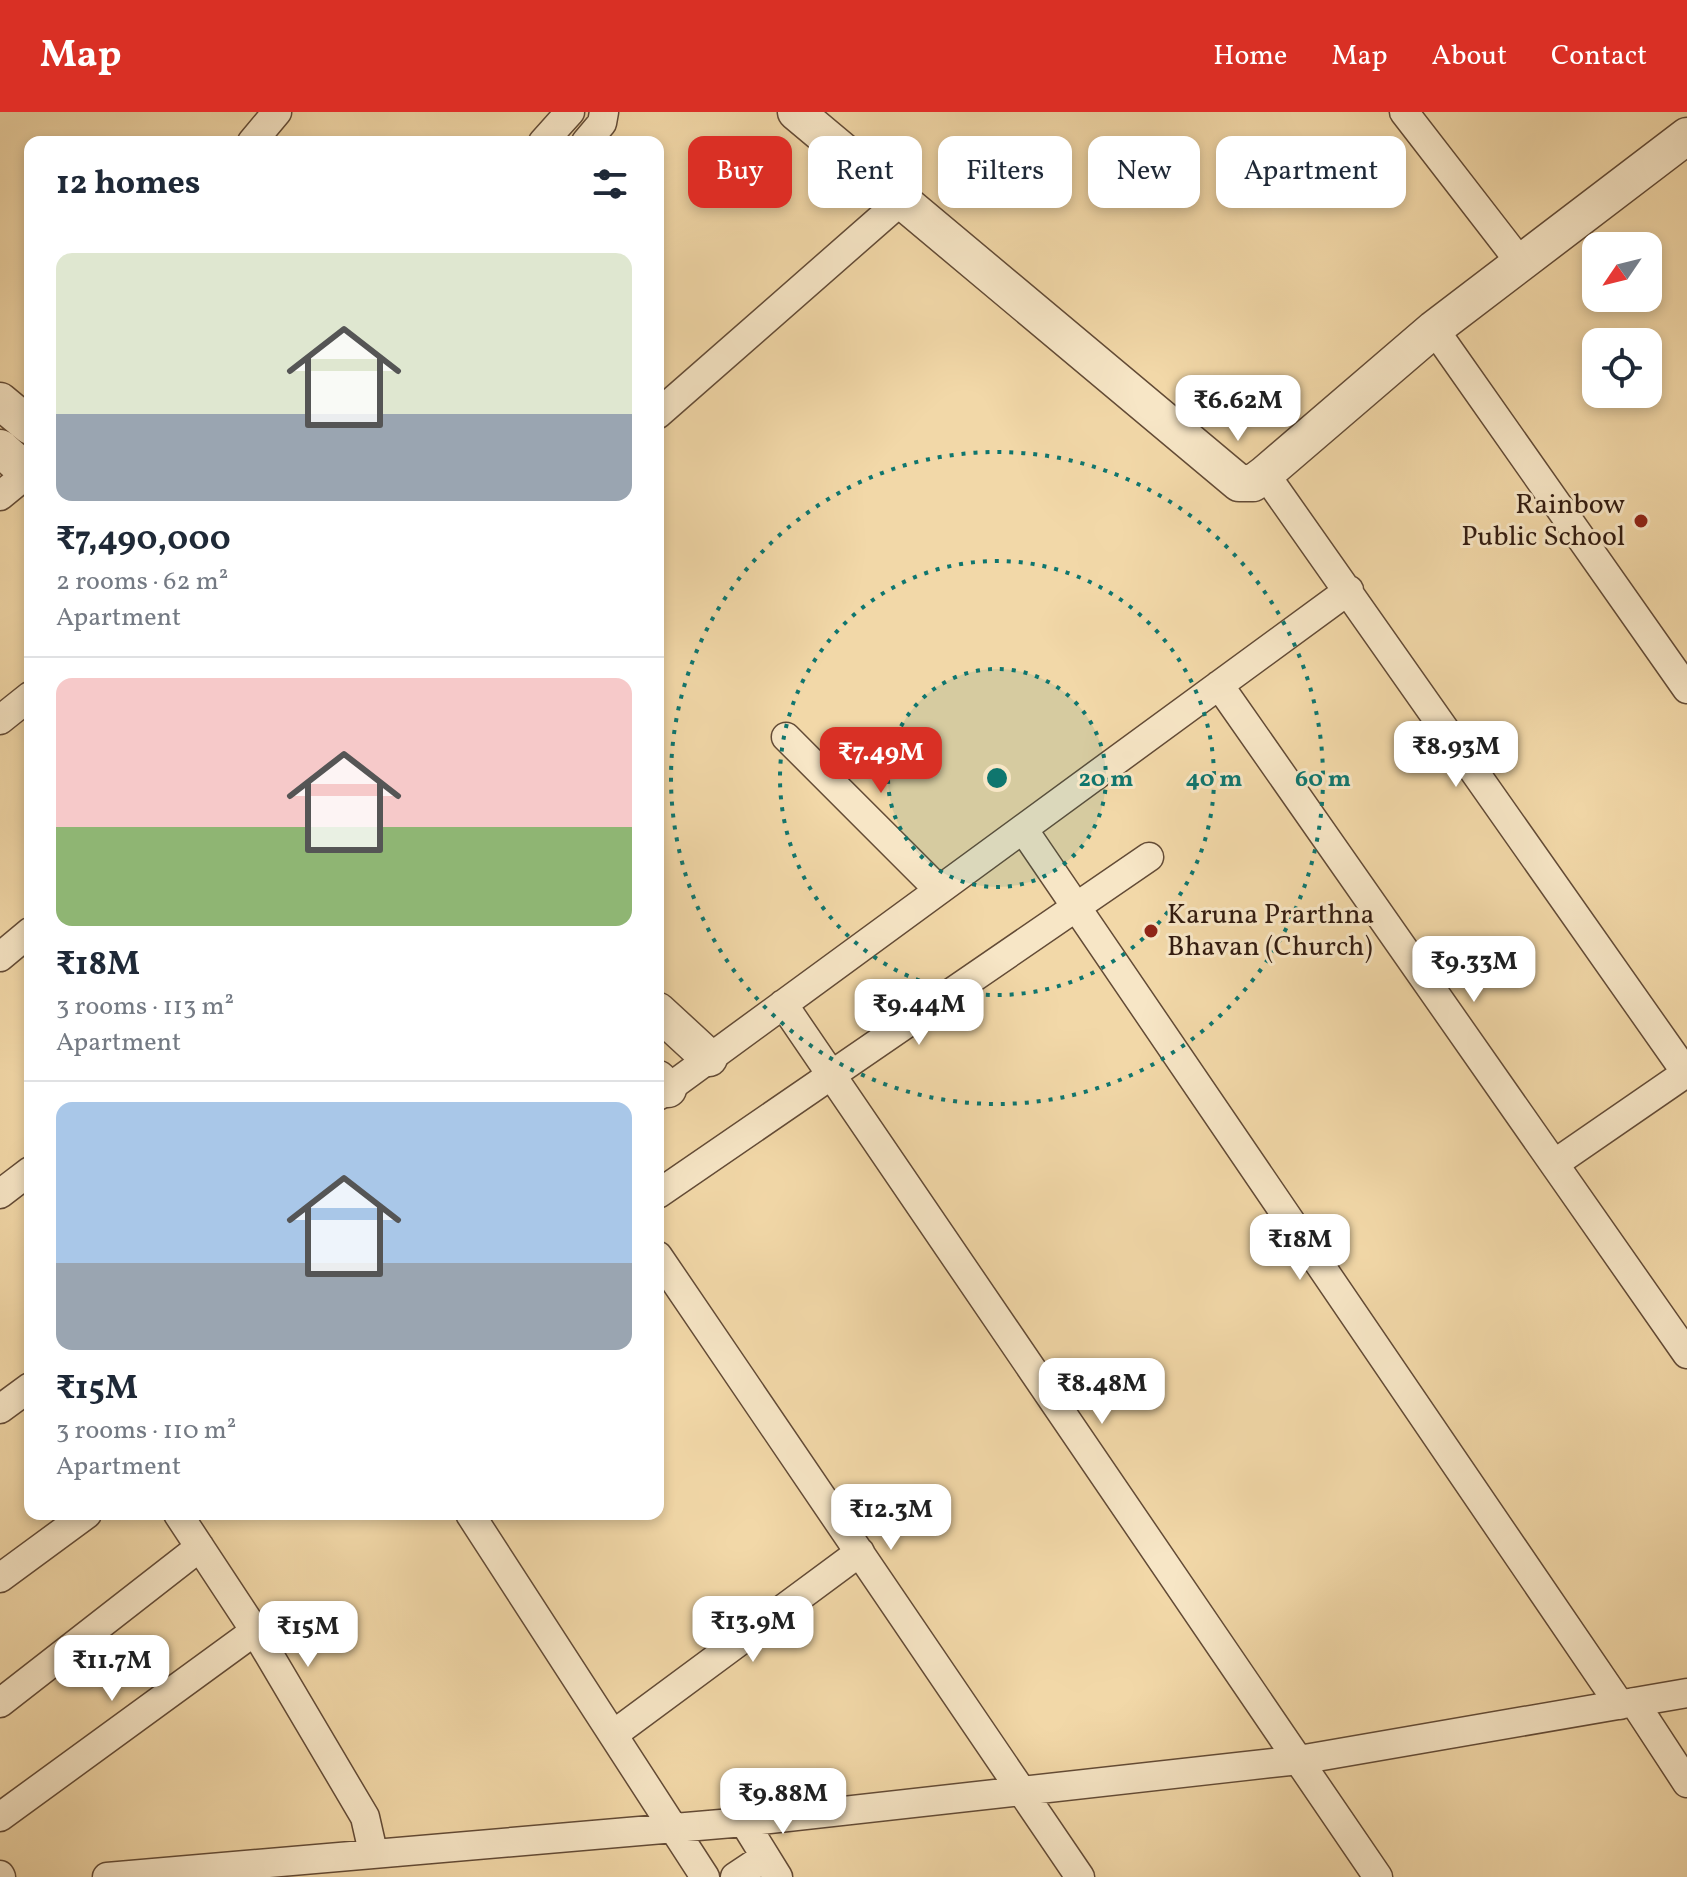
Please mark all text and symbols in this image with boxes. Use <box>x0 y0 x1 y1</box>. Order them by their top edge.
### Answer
text: Map <box>40 30 121 83</box>
text: Home <box>1213 37 1287 76</box>
text: Map <box>1331 37 1387 76</box>
text: About <box>1431 37 1507 76</box>
text: Contact <box>1551 37 1647 76</box>
chip: Buy <box>688 136 792 208</box>
chip: Rent <box>808 136 922 208</box>
chip: Filters <box>938 136 1072 208</box>
chip: New <box>1088 136 1200 208</box>
chip: Apartment <box>1216 136 1406 208</box>
text: 12 homes <box>56 161 200 208</box>
icon: filters <box>588 162 632 206</box>
north arrow <box>1582 232 1662 312</box>
map controls <box>1582 232 1662 408</box>
icon: home <box>272 305 416 449</box>
button: locate <box>1582 328 1662 408</box>
pin: ₹6.62M <box>1173 375 1303 443</box>
text: ₹6.62M <box>1194 383 1283 419</box>
place label: Rainbow Public School <box>1461 486 1625 557</box>
marker: Rainbow Public School <box>1632 512 1650 530</box>
text: ₹7,490,000 <box>56 517 231 564</box>
text: 2 rooms · 62 m² <box>56 564 228 600</box>
text: Apartment <box>56 600 181 636</box>
pin: ₹8.93M <box>1391 721 1521 789</box>
pin: ₹7.49M <box>816 727 946 795</box>
text: ₹8.93M <box>1412 729 1500 765</box>
icon: home <box>272 730 416 874</box>
text: ₹7.49M <box>838 735 924 771</box>
text: 20 m <box>1078 763 1134 797</box>
text: 40 m <box>1186 763 1242 797</box>
text: 60 m <box>1295 763 1351 797</box>
centre of rings <box>983 764 1011 792</box>
place label: Karuna Prarthna Bhavan (Church) <box>1167 896 1375 967</box>
marker: Karuna Prarthna Bhavan (Church) <box>1142 922 1160 940</box>
pin: ₹9.33M <box>1409 936 1539 1004</box>
text: ₹18M <box>56 942 140 989</box>
text: ₹9.33M <box>1430 944 1518 980</box>
pin: ₹9.44M <box>854 979 984 1047</box>
text: ₹9.44M <box>873 987 965 1023</box>
text: 3 rooms · 113 m² <box>56 989 234 1025</box>
text: Apartment <box>56 1025 181 1061</box>
icon: home <box>272 1154 416 1298</box>
pin: ₹18M <box>1253 1214 1347 1282</box>
text: ₹18M <box>1268 1222 1332 1258</box>
pin: ₹8.48M <box>1037 1358 1167 1426</box>
text: ₹15M <box>56 1366 138 1413</box>
text: ₹8.48M <box>1057 1366 1147 1402</box>
text: 3 rooms · 110 m² <box>56 1413 236 1449</box>
text: Apartment <box>56 1449 181 1485</box>
pin: ₹12.3M <box>826 1484 956 1552</box>
text: ₹12.3M <box>849 1492 933 1528</box>
pin: ₹13.9M <box>688 1596 818 1664</box>
pin: ₹15M <box>261 1601 355 1669</box>
text: ₹13.9M <box>711 1604 796 1640</box>
text: ₹15M <box>277 1609 339 1645</box>
pin: ₹11.7M <box>47 1635 177 1703</box>
text: ₹11.7M <box>72 1643 152 1679</box>
pin: ₹9.88M <box>718 1768 848 1836</box>
text: ₹9.88M <box>738 1776 828 1812</box>

